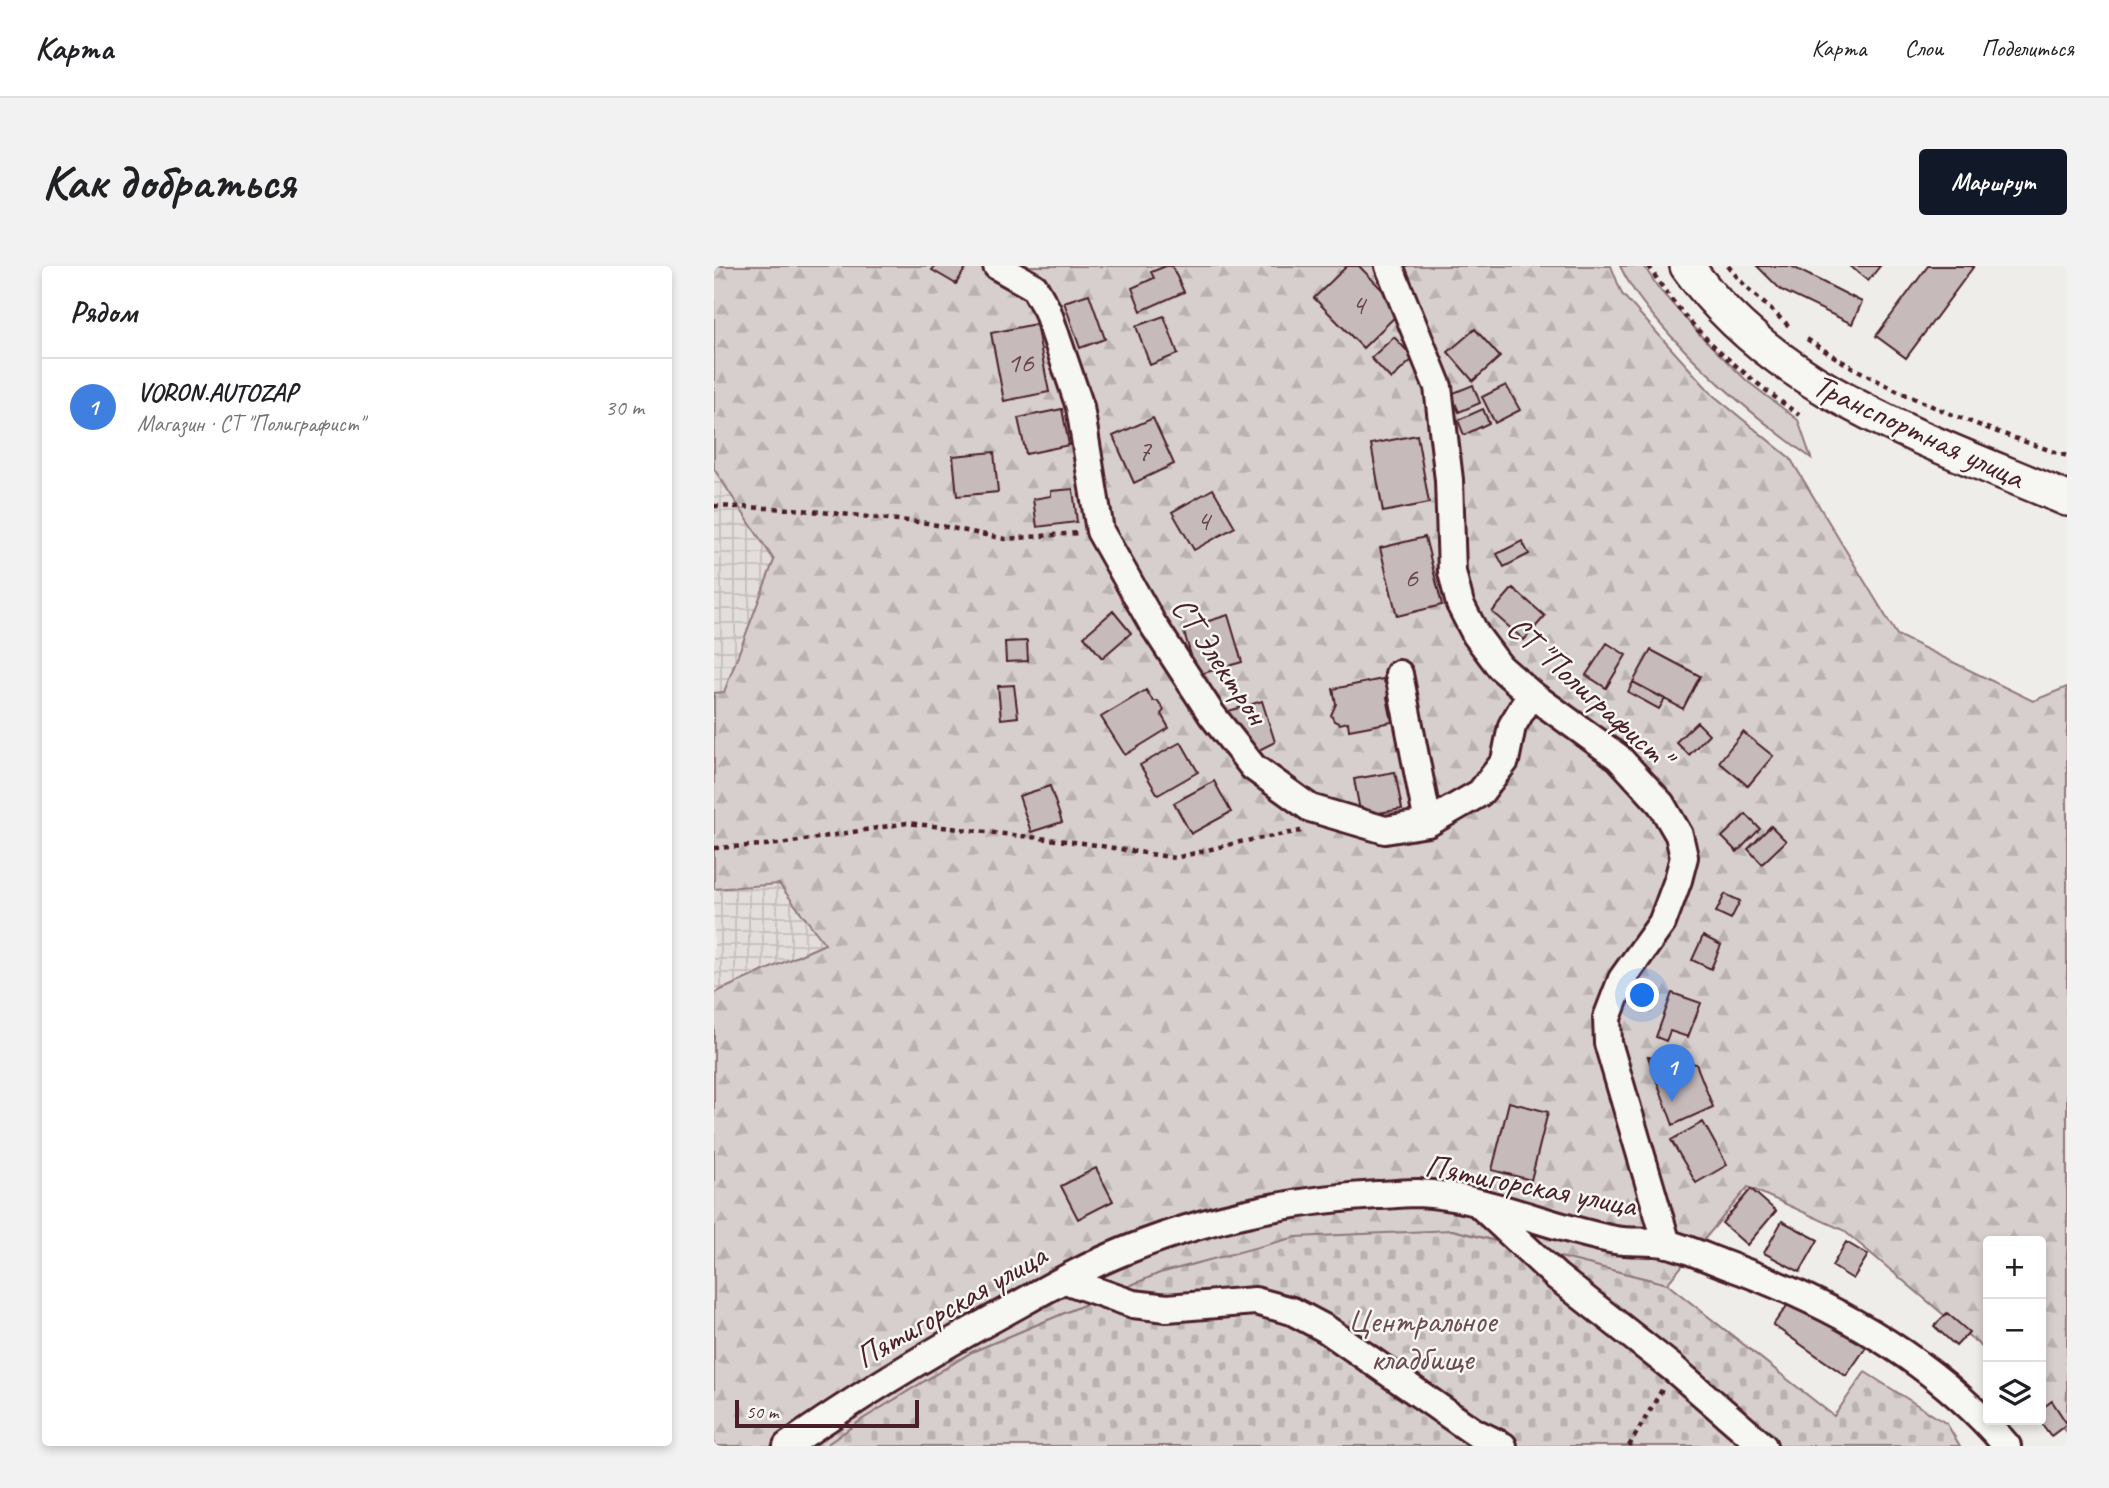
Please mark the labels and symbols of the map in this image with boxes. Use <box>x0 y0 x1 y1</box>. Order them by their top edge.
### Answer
house number: 4 <box>1351 285 1367 323</box>
house number: 16 <box>1007 343 1035 381</box>
street label: Транспортная улица <box>1806 364 2033 499</box>
house number: 7 <box>1137 431 1152 469</box>
house number: 4 <box>1196 501 1212 539</box>
house number: 6 <box>1404 558 1419 596</box>
street label: СТ Электрон <box>1162 589 1280 735</box>
street label: СТ "Полиграфист" <box>1498 607 1685 781</box>
your location <box>1625 978 1659 1012</box>
pin: 1 <box>1649 1044 1695 1102</box>
street label: Пятигорская улица <box>1422 1144 1642 1226</box>
street label: Пятигорская улица <box>847 1233 1055 1378</box>
park label: Центральное кладбище <box>1348 1300 1498 1380</box>
scale bar <box>735 1397 919 1429</box>

